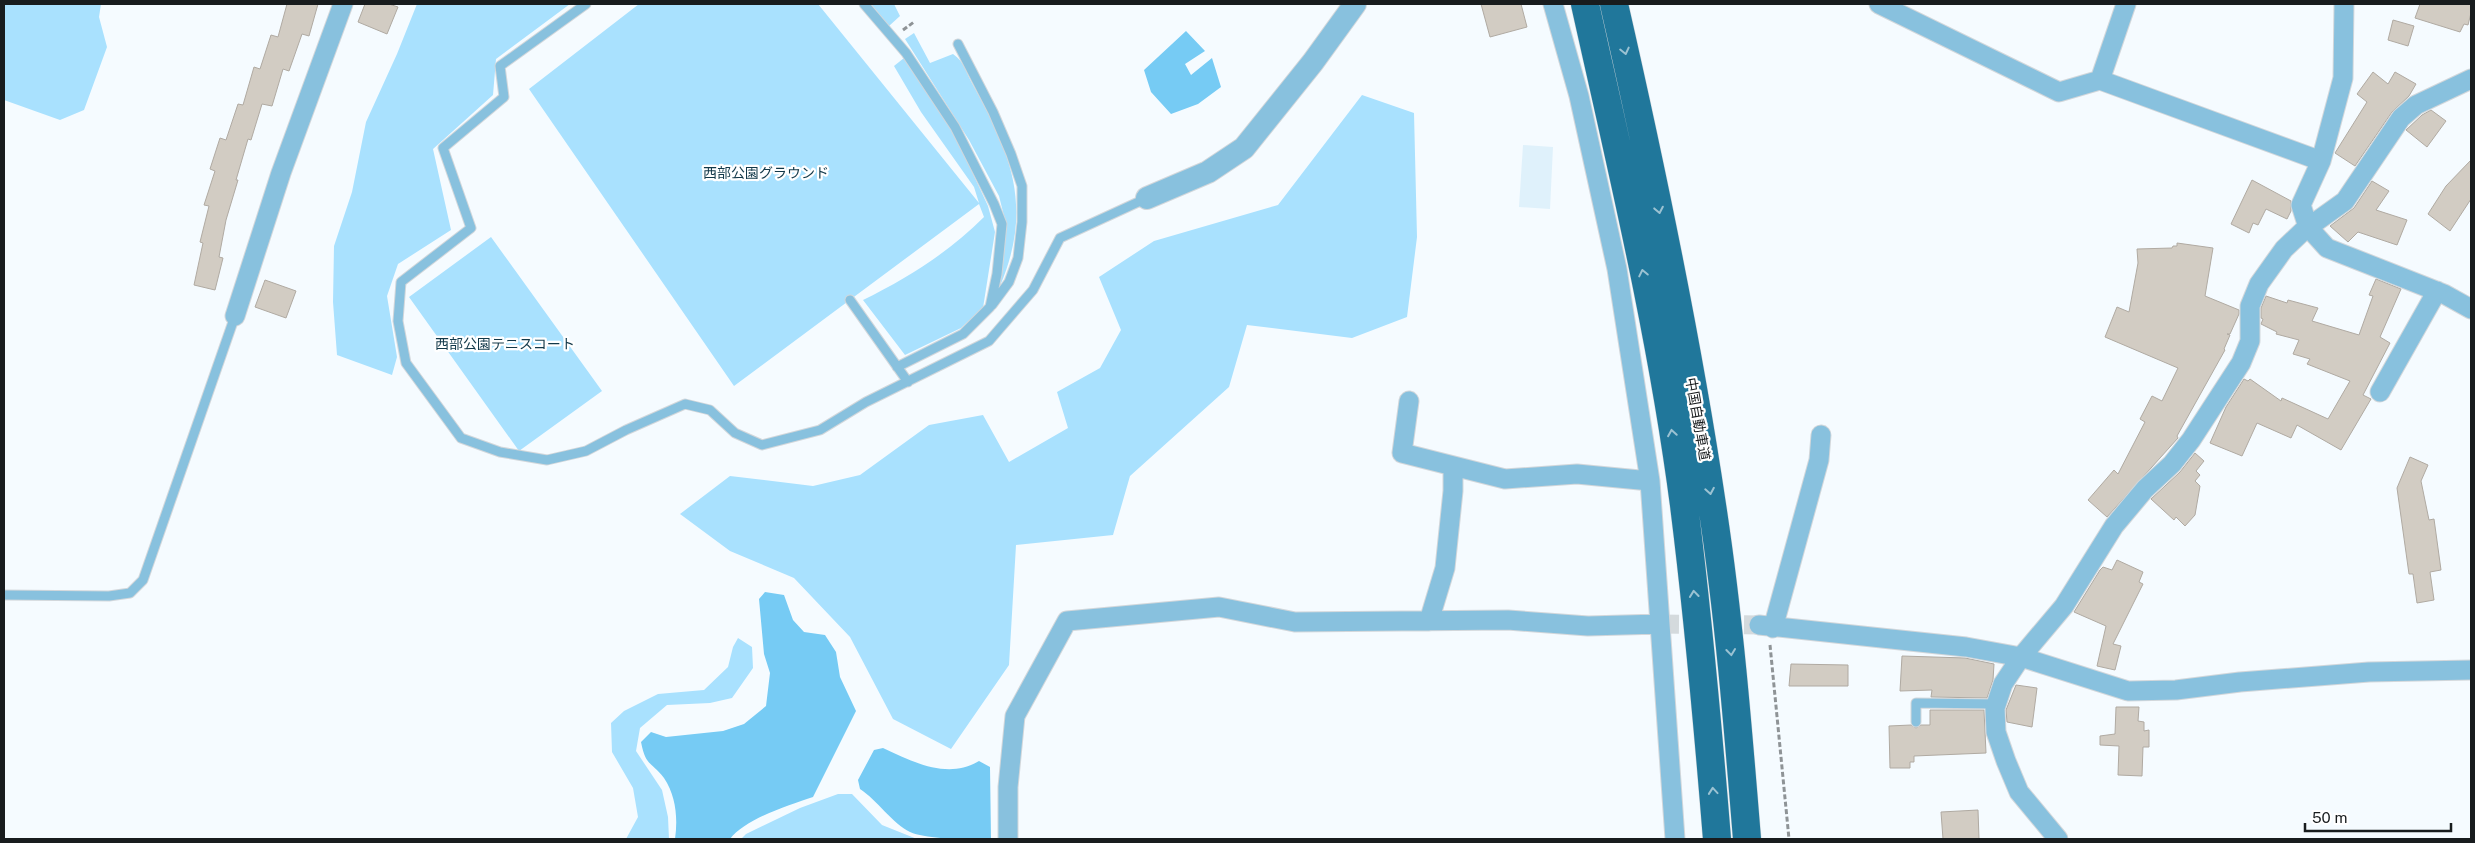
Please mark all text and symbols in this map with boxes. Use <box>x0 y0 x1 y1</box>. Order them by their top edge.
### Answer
one-way arrow <box>1619 47 1630 56</box>
park label: 西部公園グラウンド <box>703 165 829 181</box>
one-way arrow <box>1653 206 1664 215</box>
one-way arrow <box>1638 269 1649 278</box>
park label: 西部公園テニスコート <box>435 336 575 352</box>
street label: 中国自動車道 <box>1683 376 1713 462</box>
one-way arrow <box>1667 429 1678 437</box>
one-way arrow <box>1704 486 1714 495</box>
one-way arrow <box>1689 590 1700 598</box>
one-way arrow <box>1725 648 1736 656</box>
one-way arrow <box>1708 786 1719 794</box>
scale bar <box>2305 800 2451 832</box>
text: 50 m <box>2312 809 2347 826</box>

